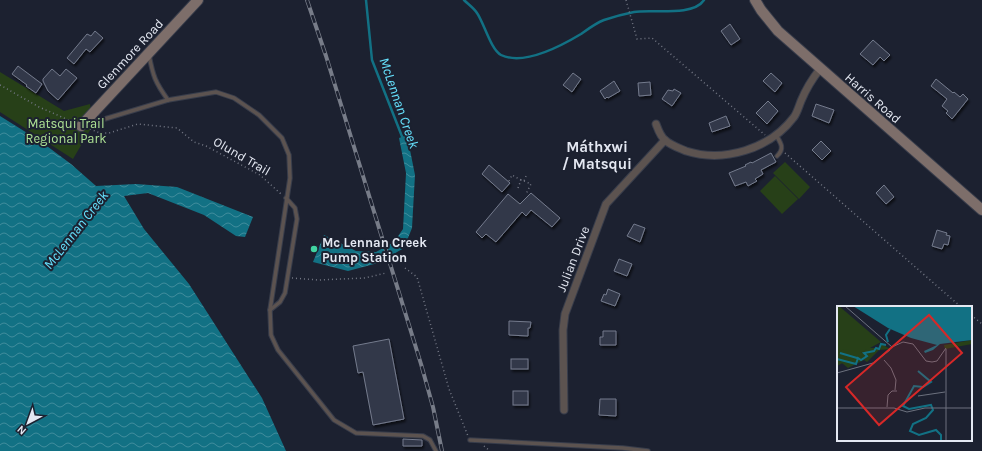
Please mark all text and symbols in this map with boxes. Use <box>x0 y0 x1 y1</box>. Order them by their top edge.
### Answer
street label: Glenmore Road <box>94 16 166 92</box>
water label: McLennan Creek <box>375 55 423 152</box>
street label: Harris Road <box>842 70 904 126</box>
park label: Matsqui Trail Regional Park <box>25 116 107 146</box>
street label: Olund Trail <box>211 134 273 178</box>
district label: Máthxwi / Matsqui <box>562 138 632 173</box>
water label: McLennan Creek <box>40 187 112 273</box>
street label: Julian Drive <box>554 224 592 294</box>
place label: Mc Lennan Creek Pump Station <box>322 235 427 265</box>
marker: Mc Lennan Creek Pump Station <box>309 244 319 254</box>
inset map <box>837 306 972 441</box>
north arrow <box>8 403 48 443</box>
text: N <box>15 423 29 438</box>

